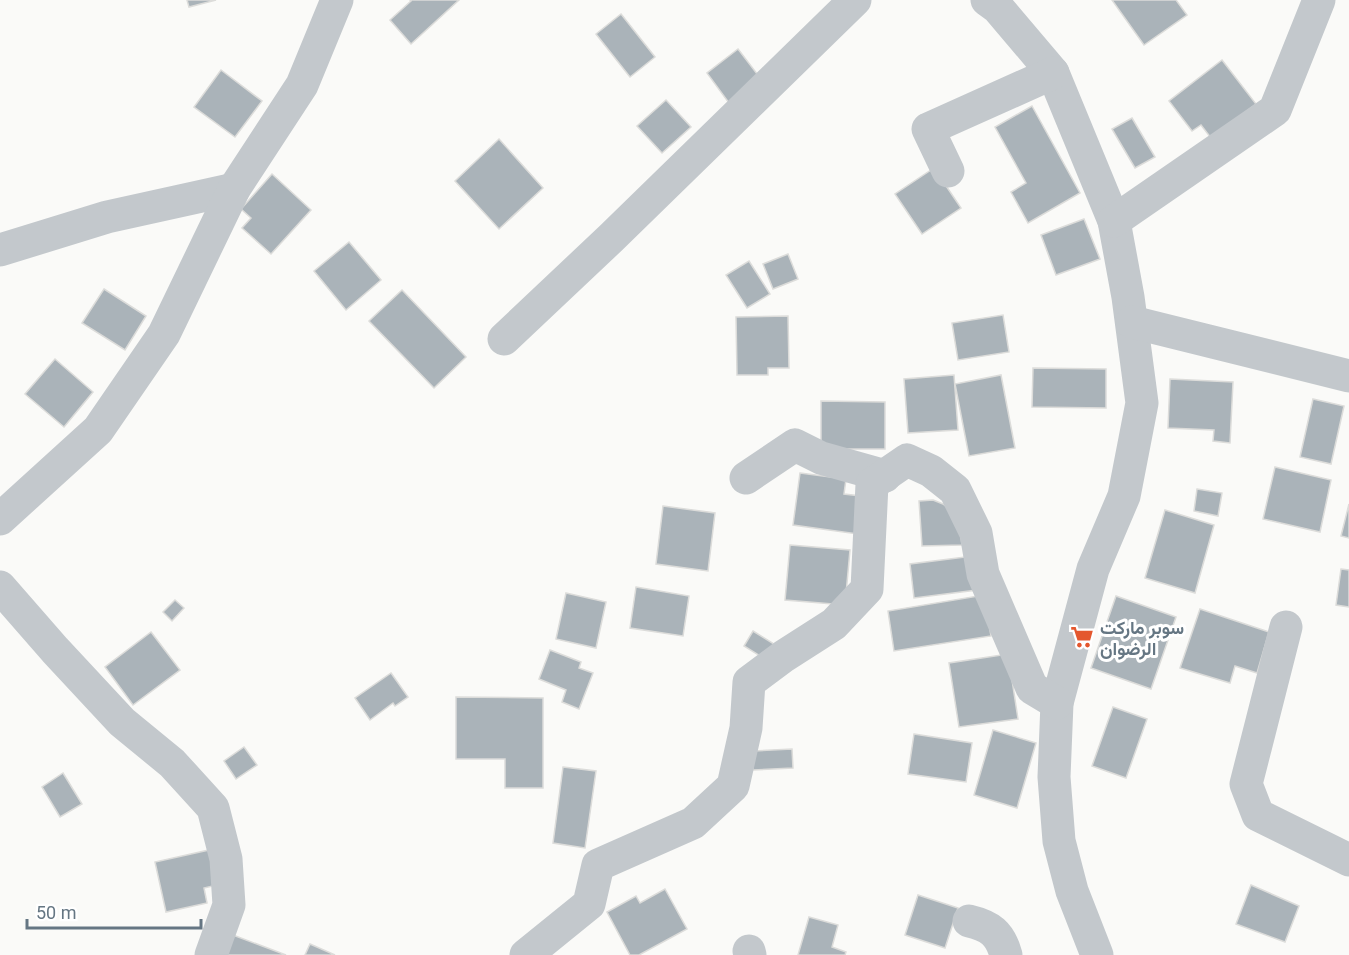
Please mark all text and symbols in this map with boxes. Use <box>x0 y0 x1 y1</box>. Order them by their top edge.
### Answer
place label: سوبر ماركت الرضوان <box>1100 617 1184 660</box>
supermarket icon: سوبر ماركت الرضوان <box>1069 624 1095 650</box>
scale bar <box>27 892 201 930</box>
text: 50 m <box>36 902 76 923</box>

